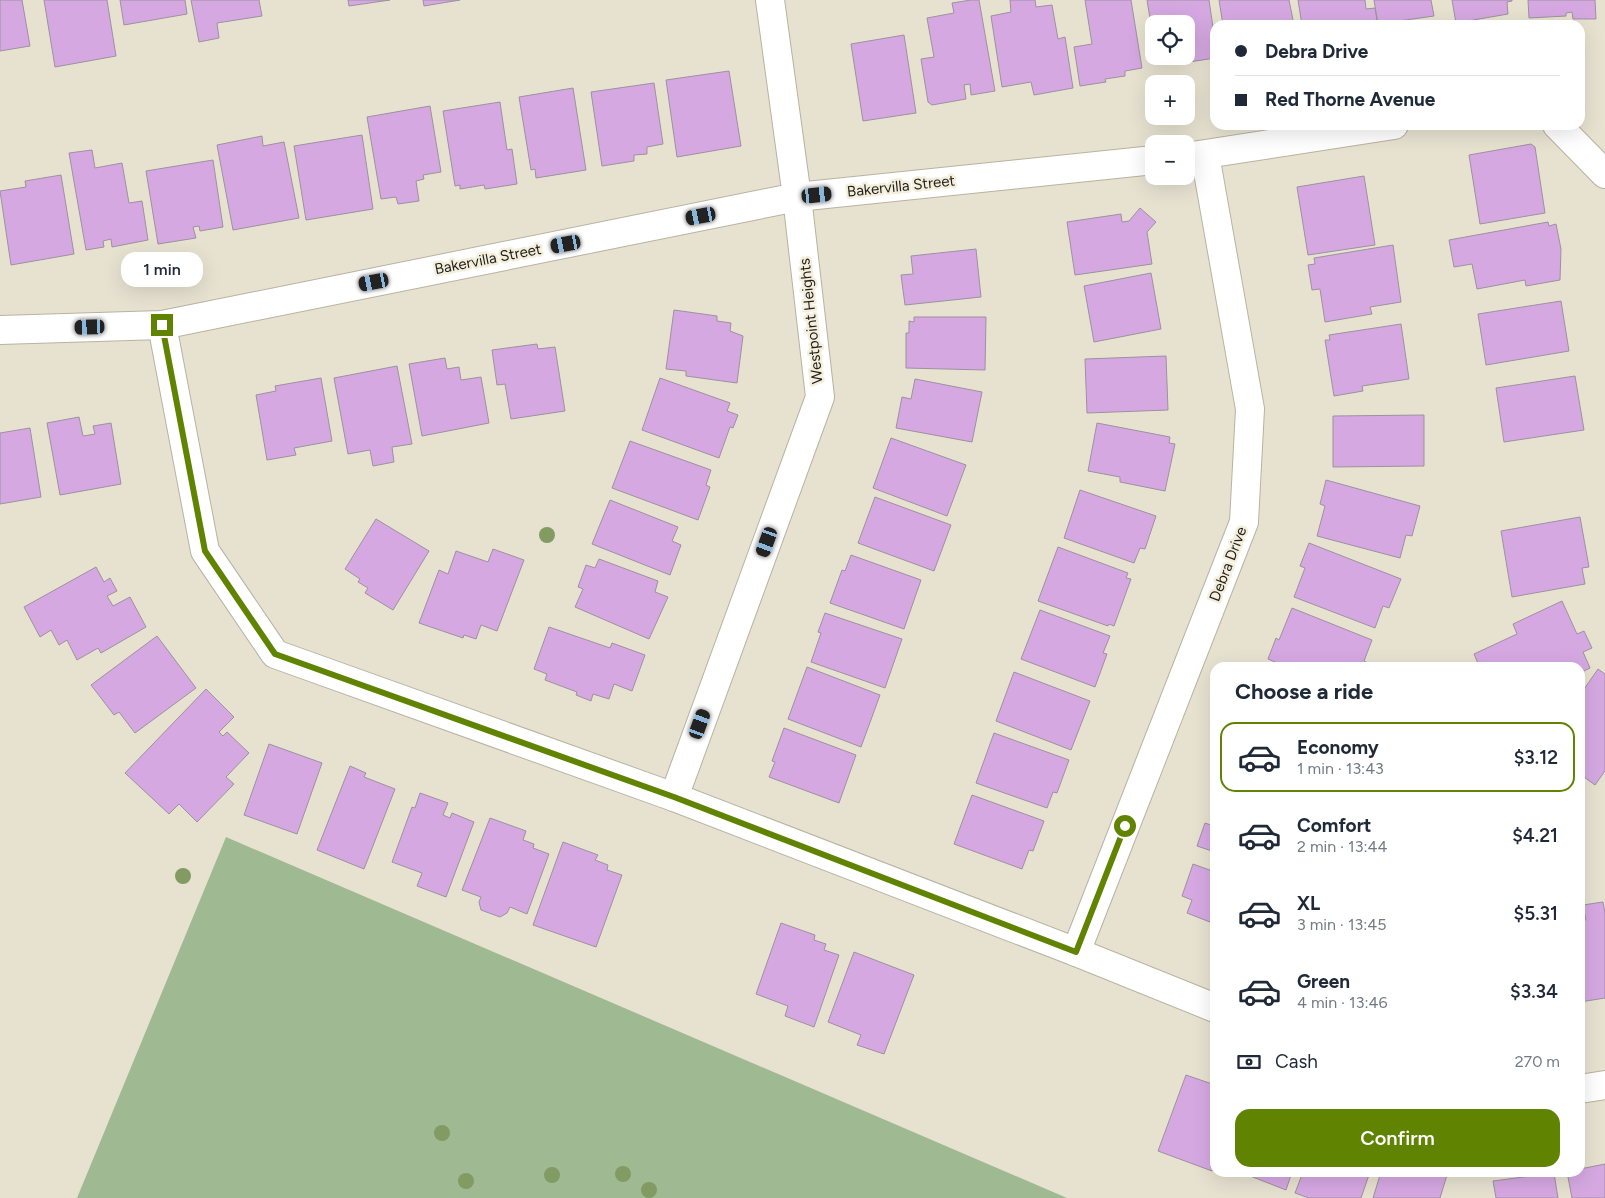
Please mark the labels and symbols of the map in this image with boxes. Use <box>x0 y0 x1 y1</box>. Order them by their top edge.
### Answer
street label: Bakervilla Street <box>846 171 956 201</box>
car <box>801 186 832 204</box>
car <box>684 206 717 226</box>
car <box>549 234 582 254</box>
street label: Bakervilla Street <box>433 240 543 278</box>
callout: 1 min <box>121 252 203 288</box>
street label: Westpoint Heights <box>795 257 827 385</box>
car <box>357 272 390 292</box>
route end <box>151 314 173 336</box>
car <box>74 319 105 335</box>
street label: Debra Drive <box>1206 524 1250 604</box>
car <box>754 525 779 559</box>
car <box>687 707 712 741</box>
route start <box>1114 815 1136 837</box>

